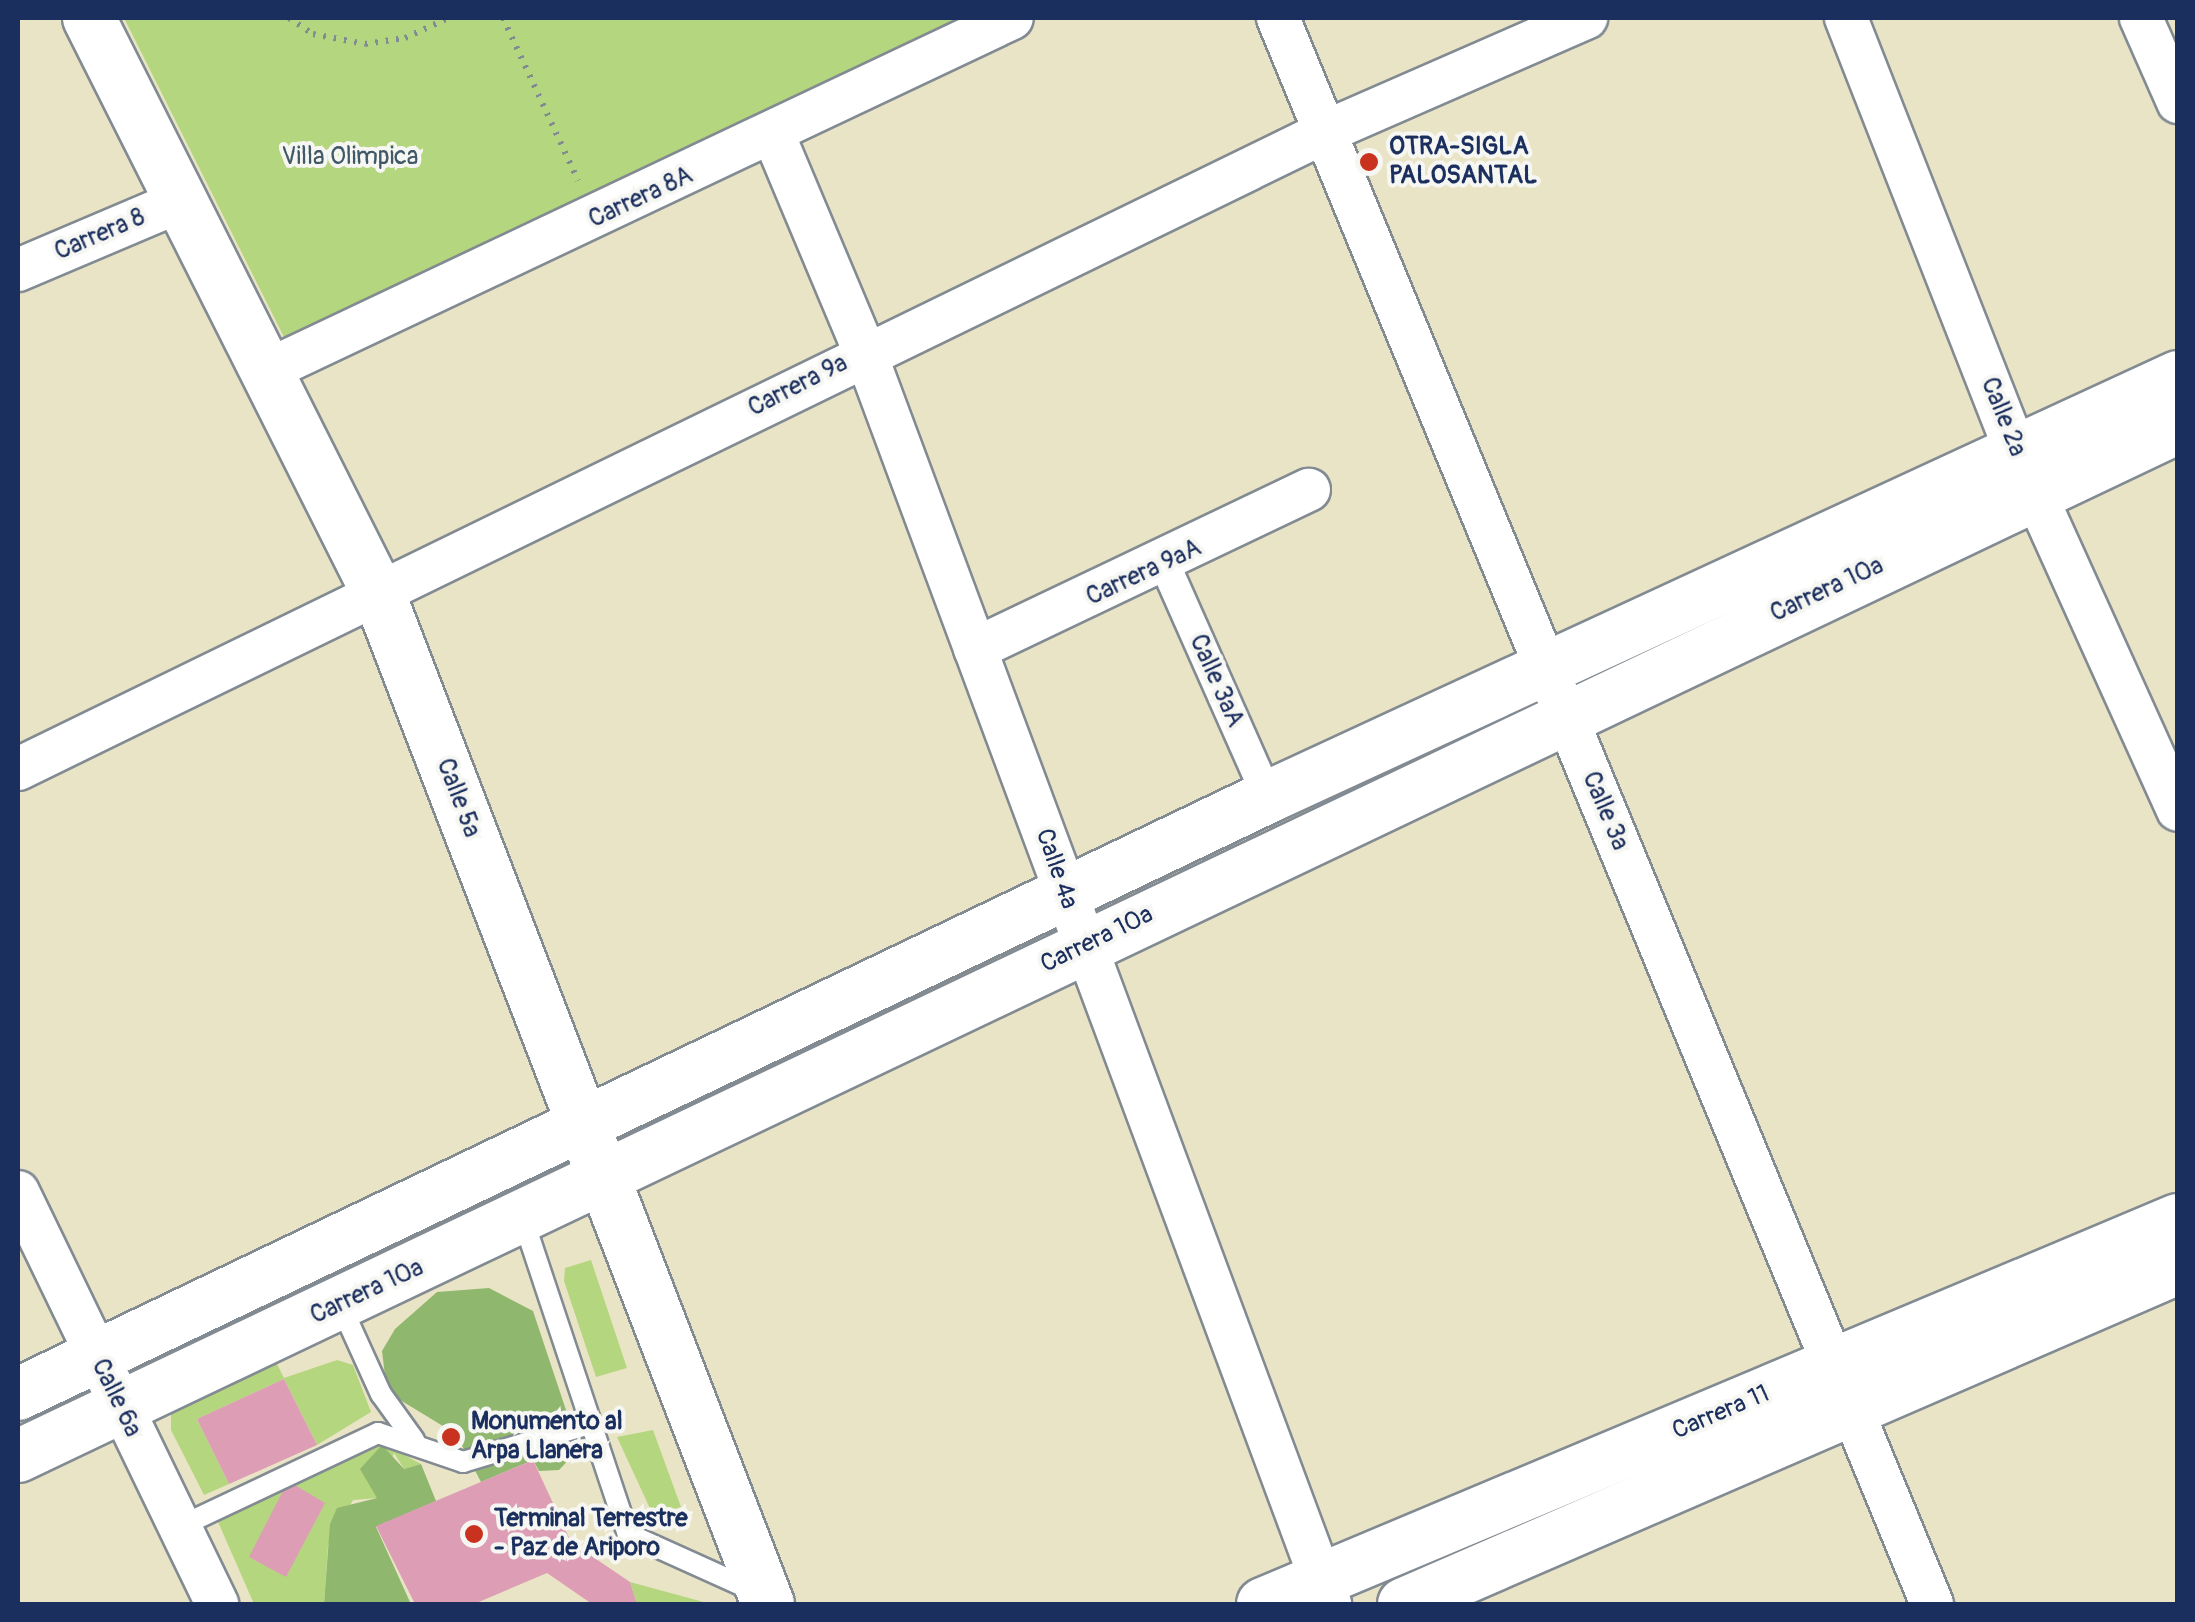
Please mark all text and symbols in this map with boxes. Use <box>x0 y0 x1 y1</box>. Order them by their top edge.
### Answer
place label: OTRA-SIGLA PALOSANTAL <box>1389 133 1537 192</box>
park label: Villa Olimpica <box>282 142 418 172</box>
marker: OTRA-SIGLA PALOSANTAL <box>1358 151 1380 173</box>
street label: Carrera 8A <box>584 161 698 235</box>
street label: Carrera 8 <box>50 203 150 267</box>
street label: Carrera 9ª <box>743 348 853 424</box>
street label: Calle 2ª <box>1974 373 2032 461</box>
street label: Carrera 9ªA <box>1082 533 1206 613</box>
street label: Carrera 10ª <box>1766 551 1888 629</box>
street label: Calle 3ªA <box>1182 630 1250 732</box>
street label: Calle 5ª <box>429 754 487 842</box>
street label: Calle 3ª <box>1575 767 1635 855</box>
street label: Calle 4ª <box>1028 825 1084 913</box>
street label: Carrera 10ª <box>1036 900 1158 980</box>
street label: Carrera 10ª <box>306 1253 428 1331</box>
street label: Calle 6ª <box>84 1354 148 1442</box>
street label: Carrera 11 <box>1668 1379 1774 1447</box>
place label: Monumento al Arpa Llanera <box>471 1408 623 1467</box>
marker: Monumento al Arpa Llanera <box>440 1426 462 1448</box>
place label: Terminal Terrestre - Paz de Ariporo <box>494 1505 688 1564</box>
marker: Terminal Terrestre - Paz de Ariporo <box>463 1523 485 1545</box>

